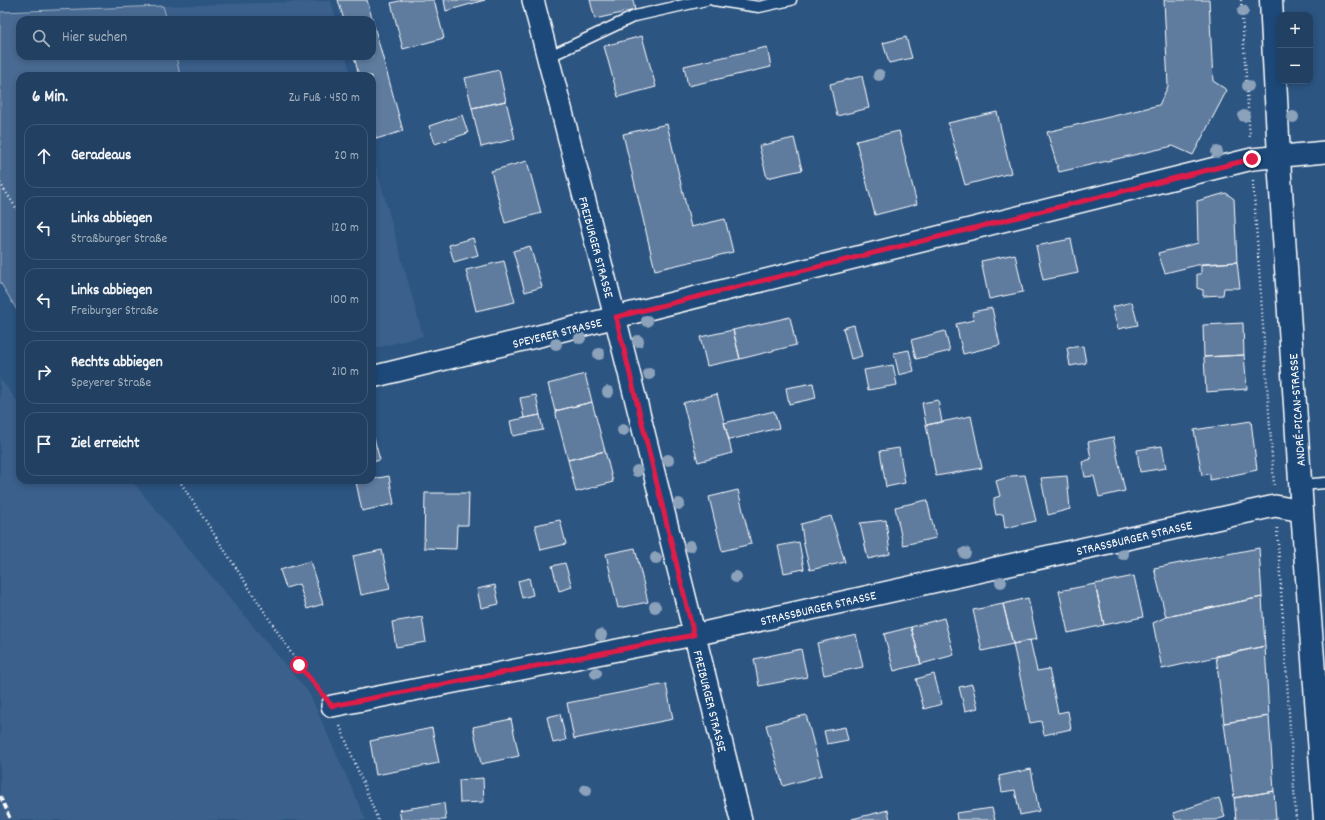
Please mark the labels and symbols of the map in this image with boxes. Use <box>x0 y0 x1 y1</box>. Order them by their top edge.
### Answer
route end <box>1243 150 1261 168</box>
street label: FREIBURGER STRASSE <box>572 195 617 301</box>
street label: SPEYERER STRASSE <box>511 314 604 355</box>
street label: ANDRÉ-PICAN-STRASSE <box>1285 353 1312 467</box>
street label: STRASSBURGER STRASSE <box>1075 517 1194 562</box>
street label: STRASSBURGER STRASSE <box>759 587 878 632</box>
street label: FREIBURGER STRASSE <box>687 649 730 755</box>
route start <box>290 656 308 674</box>

